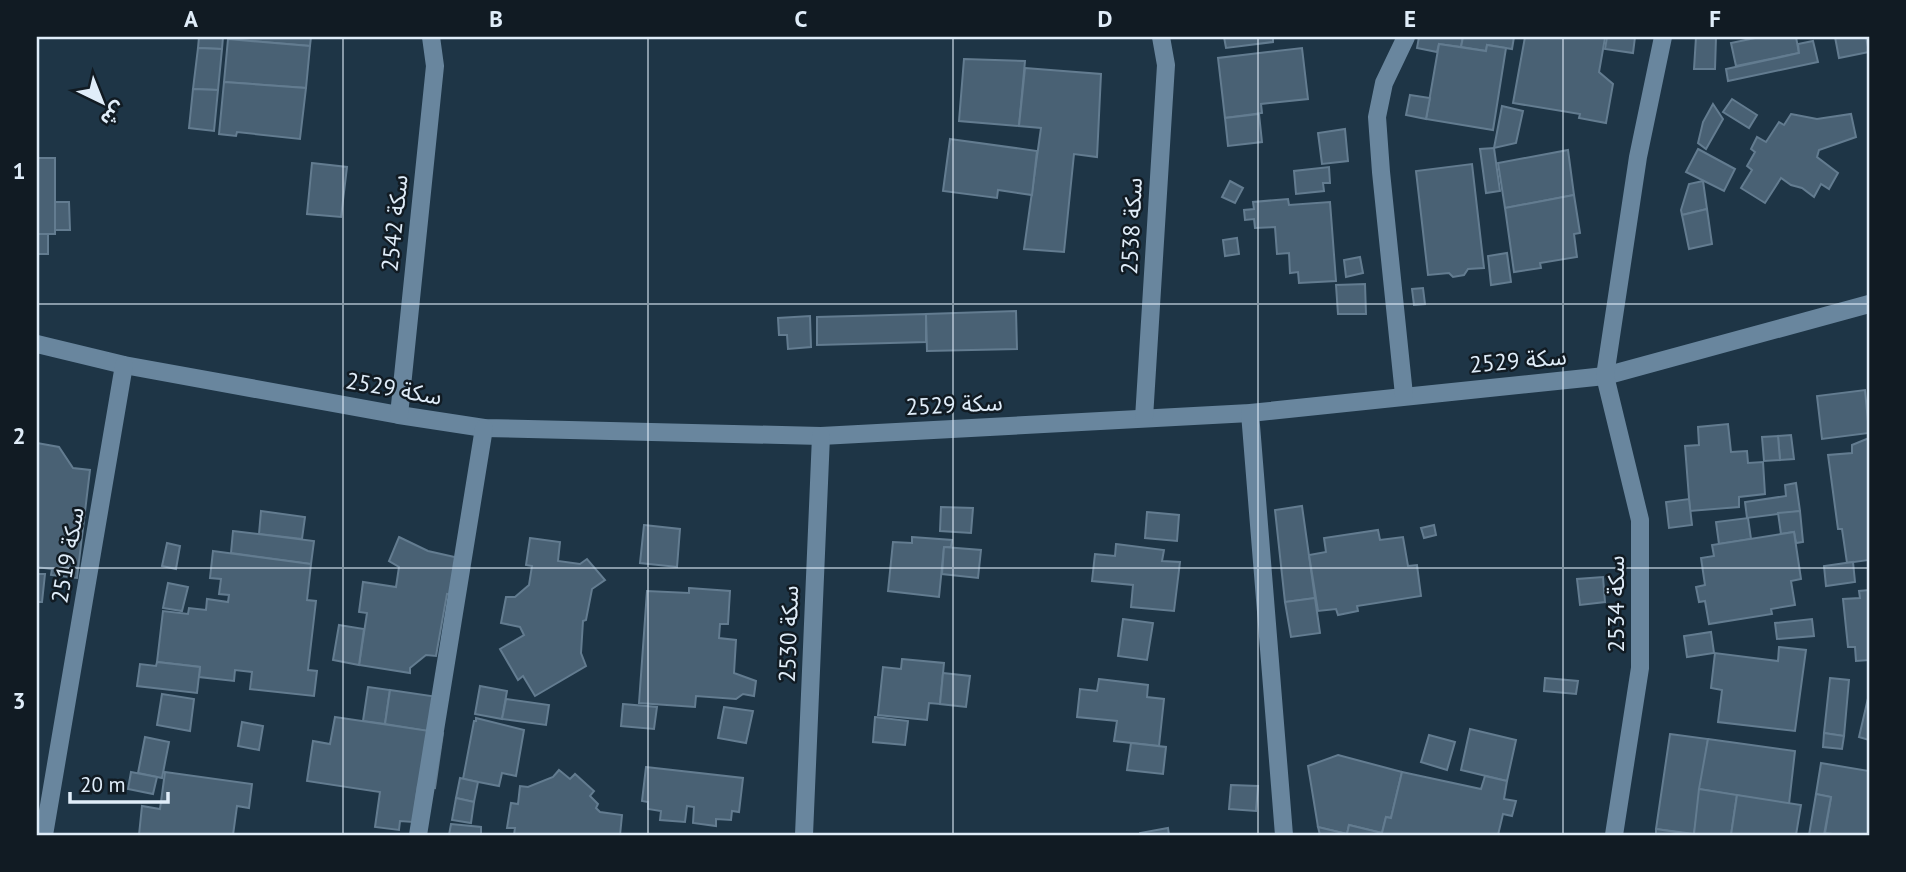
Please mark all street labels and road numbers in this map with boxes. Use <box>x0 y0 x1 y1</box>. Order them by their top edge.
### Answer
street label: سكة 2542 <box>375 173 413 273</box>
street label: سكة 2538 <box>1114 177 1148 275</box>
street label: سكة 2529 <box>1468 341 1568 379</box>
street label: سكة 2529 <box>344 365 444 411</box>
street label: سكة 2529 <box>905 387 1003 421</box>
street label: سكة 2519 <box>44 505 90 605</box>
street label: سكة 2534 <box>1601 555 1630 653</box>
street label: سكة 2530 <box>772 585 804 683</box>

